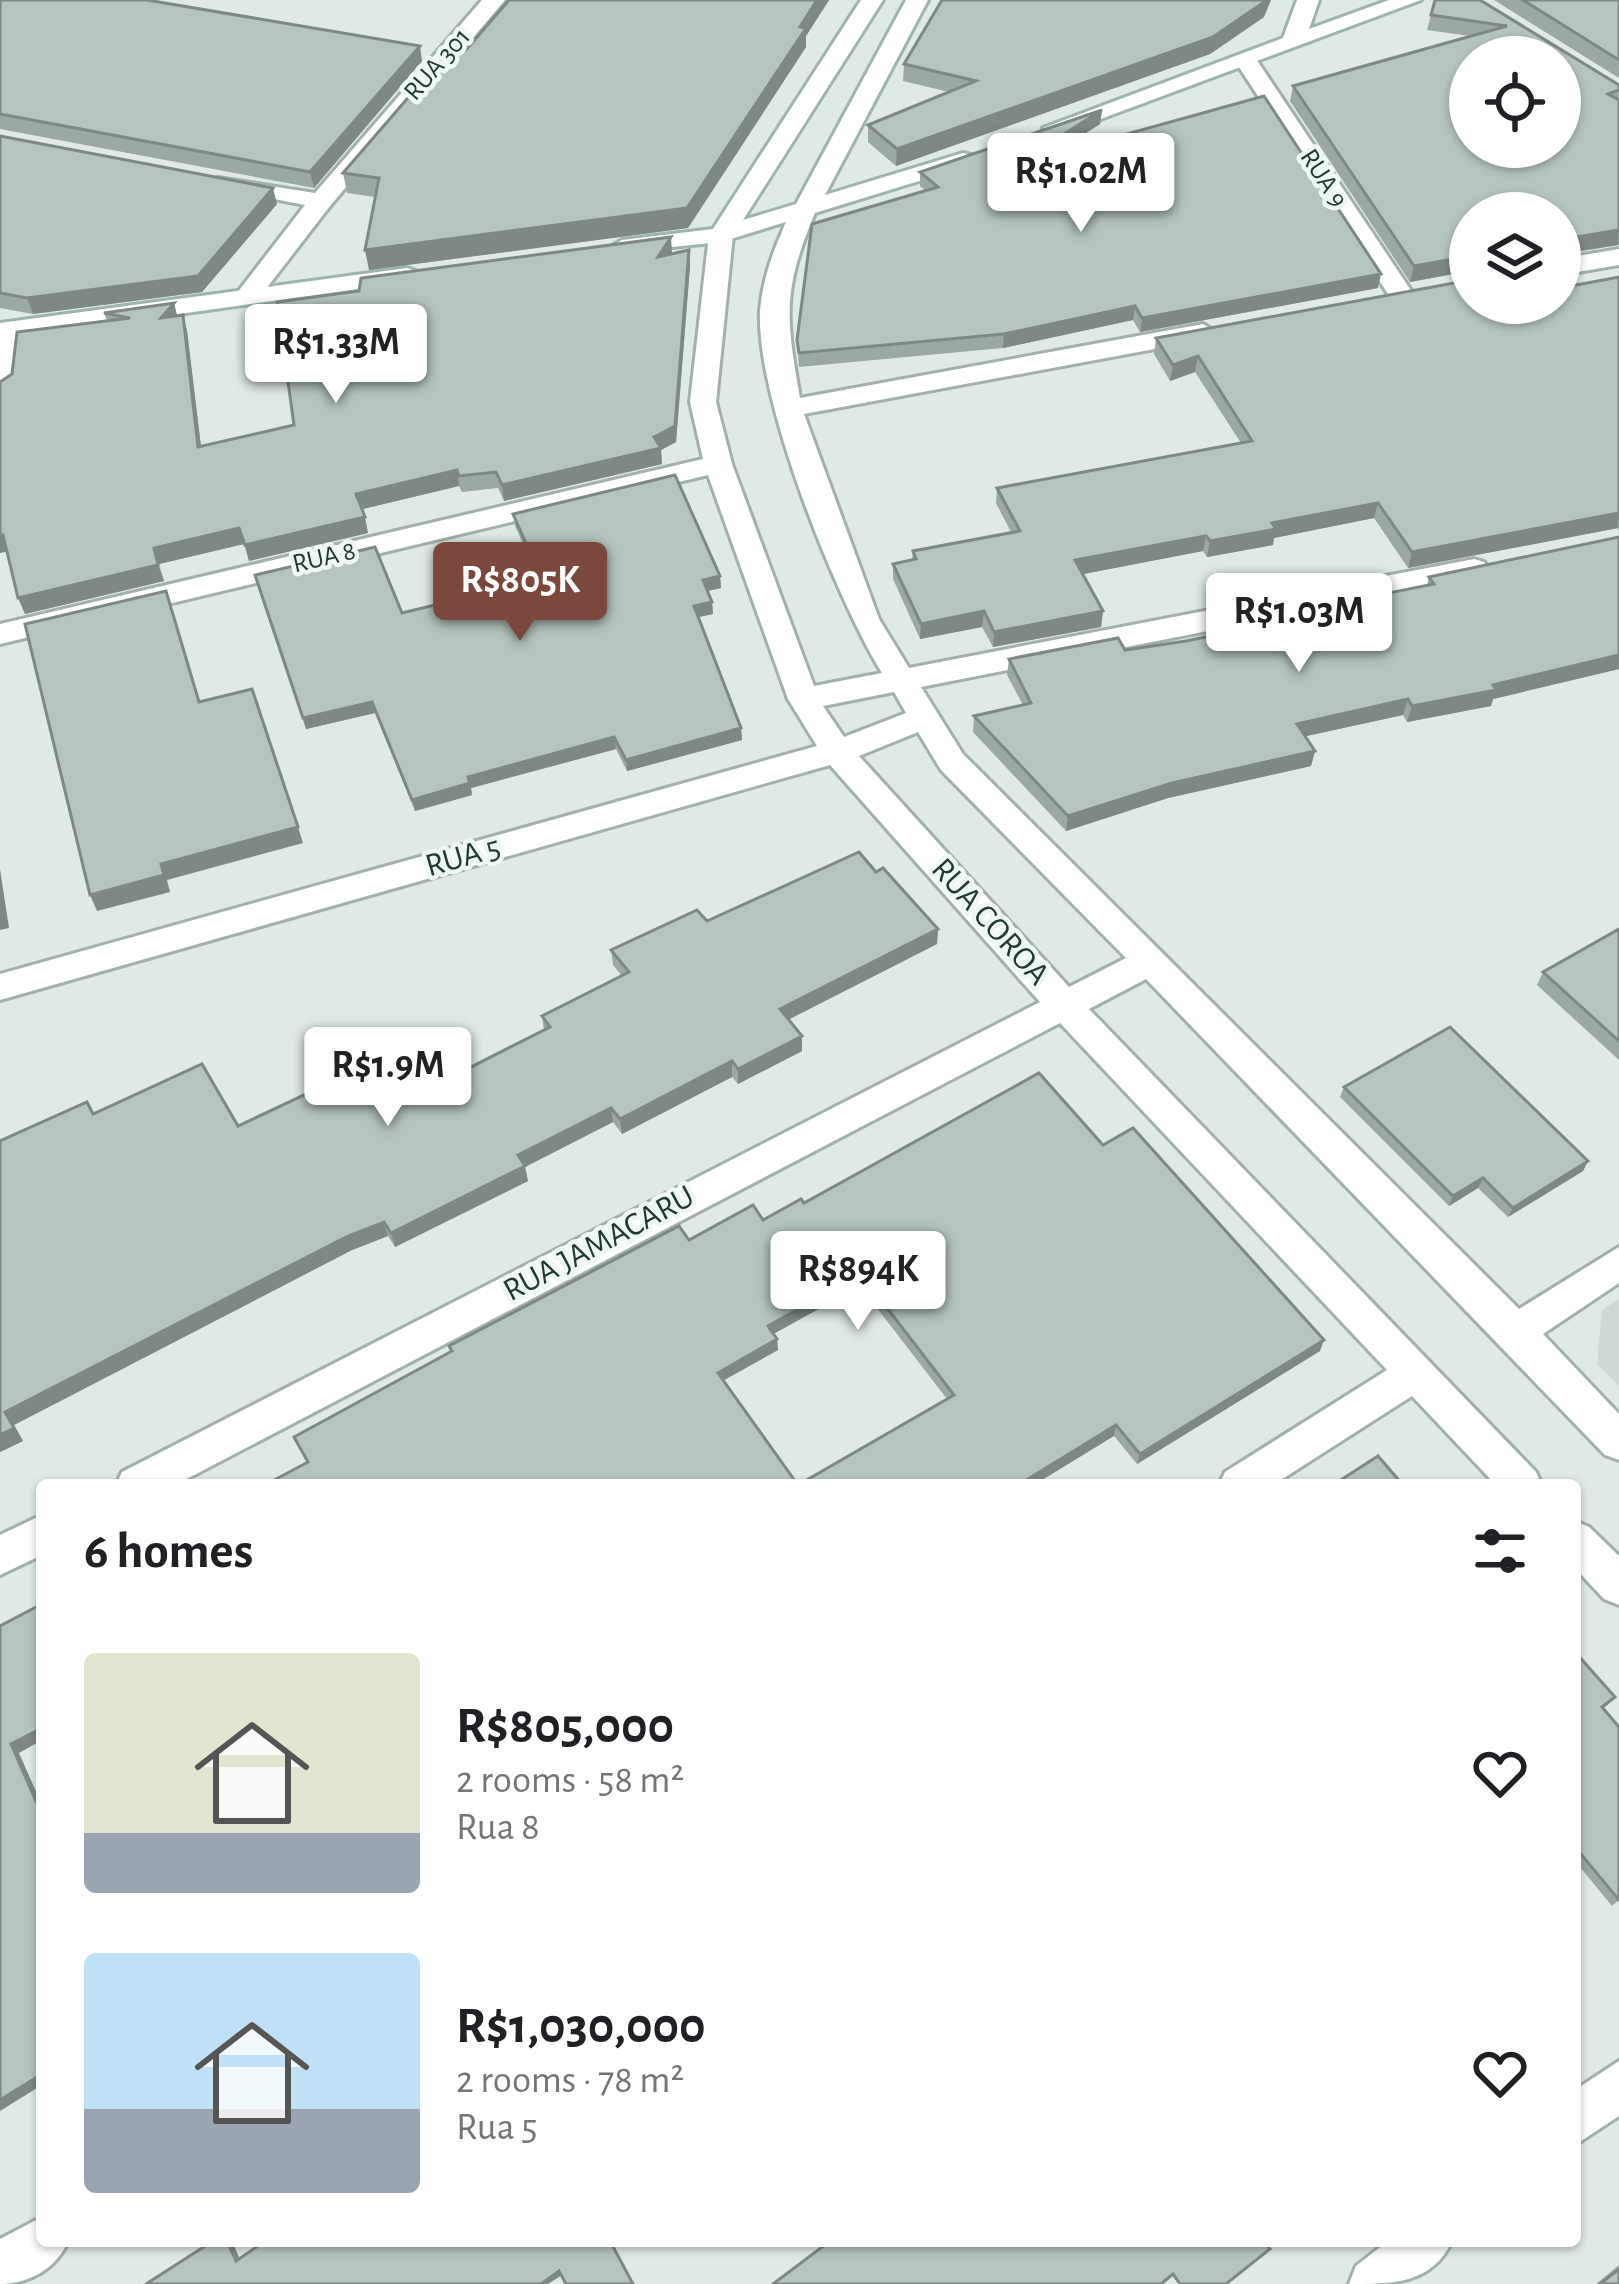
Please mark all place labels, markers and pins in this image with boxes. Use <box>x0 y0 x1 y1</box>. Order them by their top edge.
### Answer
pin: R$1.02M <box>970 133 1192 235</box>
pin: R$1.33M <box>225 304 447 406</box>
pin: R$805K <box>422 542 618 644</box>
pin: R$1.03M <box>1188 573 1410 675</box>
pin: R$1.9M <box>290 1027 486 1129</box>
pin: R$894K <box>760 1231 956 1333</box>

